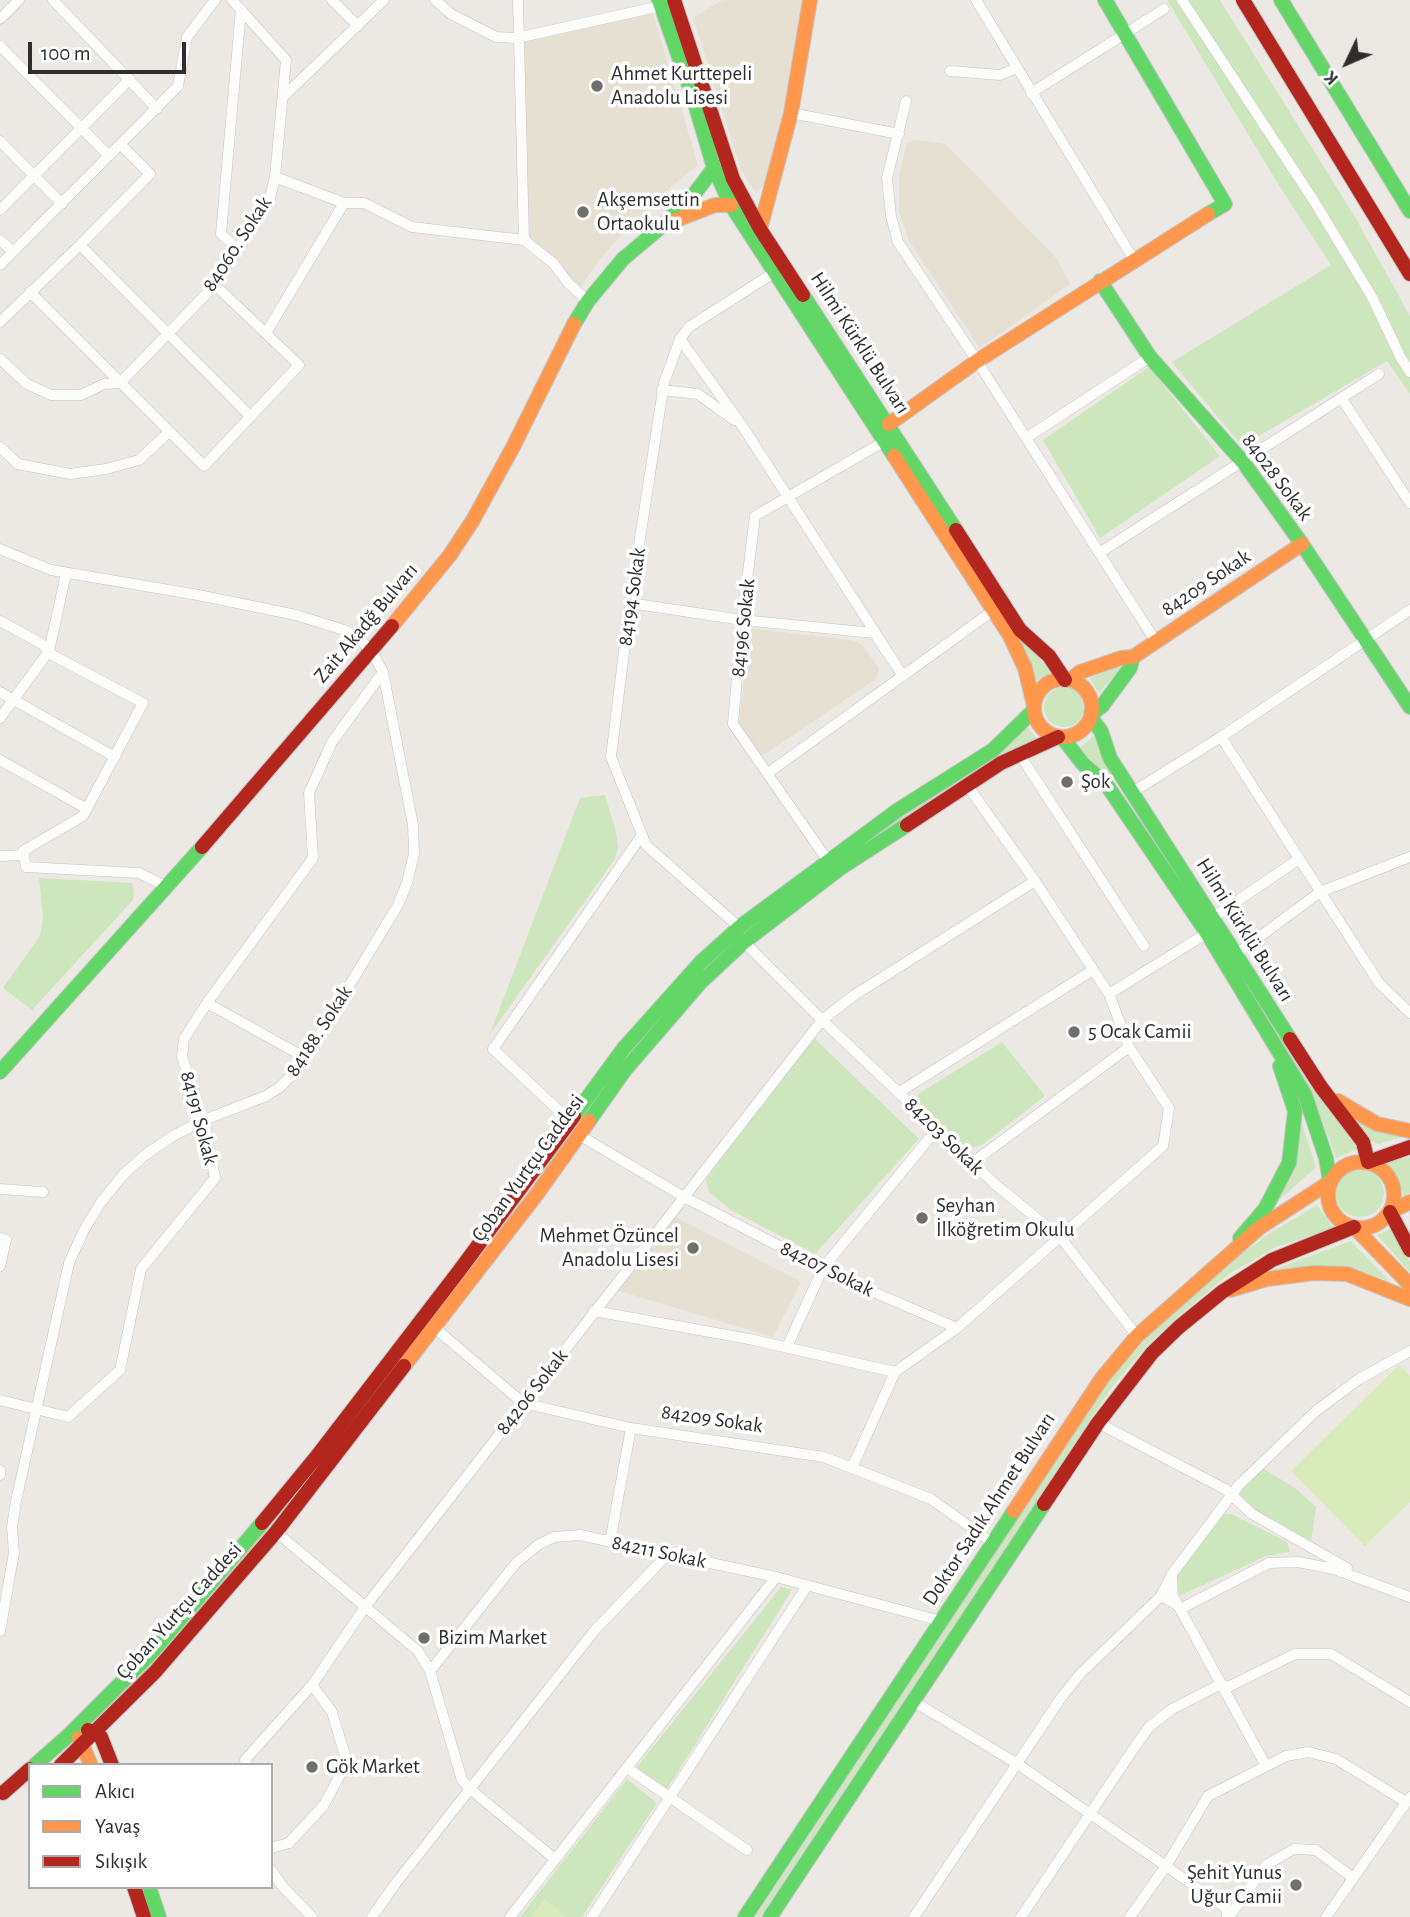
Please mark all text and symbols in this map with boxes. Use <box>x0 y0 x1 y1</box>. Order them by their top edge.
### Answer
scale bar <box>32 28 189 72</box>
north arrow <box>1312 28 1382 98</box>
text: 100 m <box>41 43 91 64</box>
place label: Ahmet Kurttepeli Anadolu Lisesi <box>611 61 752 111</box>
text: K <box>1321 67 1342 89</box>
marker: Ahmet Kurttepeli Anadolu Lisesi <box>589 78 605 94</box>
place label: Akşemsettin Ortaokulu <box>597 187 700 237</box>
street label: 84060. Sokak <box>197 192 277 296</box>
marker: Akşemsettin Ortaokulu <box>575 204 591 220</box>
street label: Hilmi Kürklü Bulvarı <box>805 267 915 419</box>
street label: 84028 Sokak <box>1236 429 1318 525</box>
street label: 84209 Sokak <box>1157 544 1255 622</box>
street label: 84194 Sokak <box>613 546 651 648</box>
street label: Zait Akadğ Bulvarı <box>309 558 423 688</box>
street label: 84196 Sokak <box>725 578 761 678</box>
place label: Şok <box>1081 769 1110 795</box>
marker: Şok <box>1059 774 1075 790</box>
street label: Hilmi Kürklü Bulvarı <box>1191 854 1299 1006</box>
street label: 84188. Sokak <box>280 981 358 1081</box>
place label: 5 Ocak Camii <box>1088 1019 1192 1045</box>
marker: 5 Ocak Camii <box>1066 1024 1082 1040</box>
street label: 84191 Sokak <box>174 1068 224 1168</box>
street label: Çoban Yurtçu Caddesi <box>466 1089 590 1247</box>
street label: 84203 Sokak <box>899 1092 989 1180</box>
place label: Seyhan İlköğretim Okulu <box>936 1193 1075 1243</box>
marker: Seyhan İlköğretim Okulu <box>914 1210 930 1226</box>
place label: Mehmet Özüncel Anadolu Lisesi <box>540 1223 679 1273</box>
street label: 84207 Sokak <box>776 1236 878 1302</box>
marker: Mehmet Özüncel Anadolu Lisesi <box>685 1240 701 1256</box>
street label: 84206 Sokak <box>491 1344 573 1440</box>
street label: 84209 Sokak <box>660 1399 764 1439</box>
street label: Doktor Sadık Ahmet Bulvarı <box>917 1408 1061 1610</box>
street label: 84211 Sokak <box>610 1530 708 1574</box>
street label: Çoban Yurtçu Caddesi <box>111 1537 247 1685</box>
place label: Bizim Market <box>438 1625 547 1651</box>
marker: Bizim Market <box>416 1630 432 1646</box>
place label: Gök Market <box>326 1754 420 1780</box>
marker: Gök Market <box>304 1759 320 1775</box>
legend <box>28 1763 273 1889</box>
text: Akıcı <box>95 1781 135 1802</box>
text: Yavaş <box>95 1816 140 1837</box>
text: Sıkışık <box>95 1851 147 1872</box>
place label: Şehit Yunus Uğur Camii <box>1187 1860 1282 1910</box>
marker: Şehit Yunus Uğur Camii <box>1288 1877 1304 1893</box>

